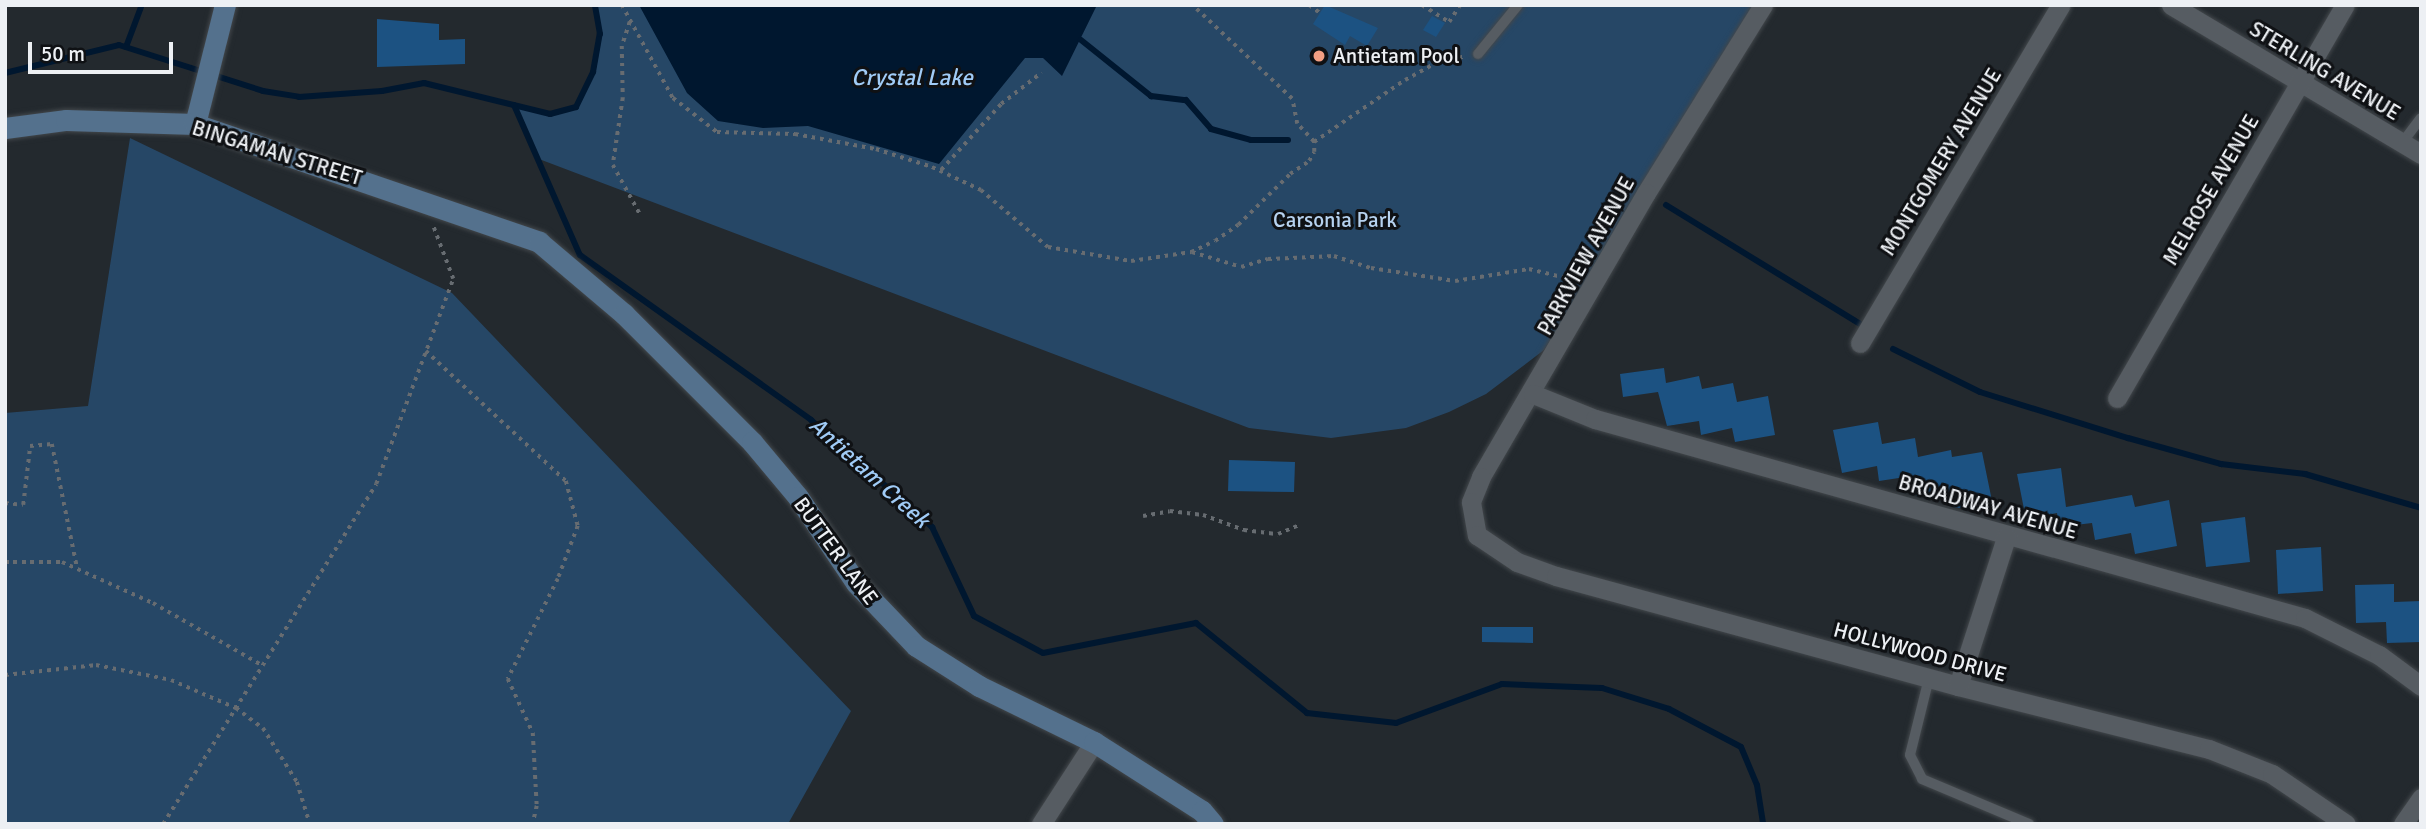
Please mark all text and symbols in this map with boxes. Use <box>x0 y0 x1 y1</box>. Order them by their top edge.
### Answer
street label: STERLING AVENUE <box>2245 16 2405 126</box>
scale bar <box>32 28 177 72</box>
text: 50 m <box>41 41 85 67</box>
place label: Antietam Pool <box>1333 43 1460 69</box>
marker: Antietam Pool <box>1311 48 1327 64</box>
water label: Crystal Lake <box>851 64 973 92</box>
street label: MONTGOMERY AVENUE <box>1875 64 2007 260</box>
street label: MELROSE AVENUE <box>2158 110 2264 270</box>
street label: BINGAMAN STREET <box>189 115 365 191</box>
street label: PARKVIEW AVENUE <box>1532 172 1640 340</box>
park label: Carsonia Park <box>1273 207 1397 233</box>
water label: Antietam Creek <box>803 412 935 534</box>
street label: BROADWAY AVENUE <box>1896 469 2080 545</box>
street label: BUTTER LANE <box>789 492 883 610</box>
street label: HOLLYWOOD DRIVE <box>1831 617 2009 687</box>

